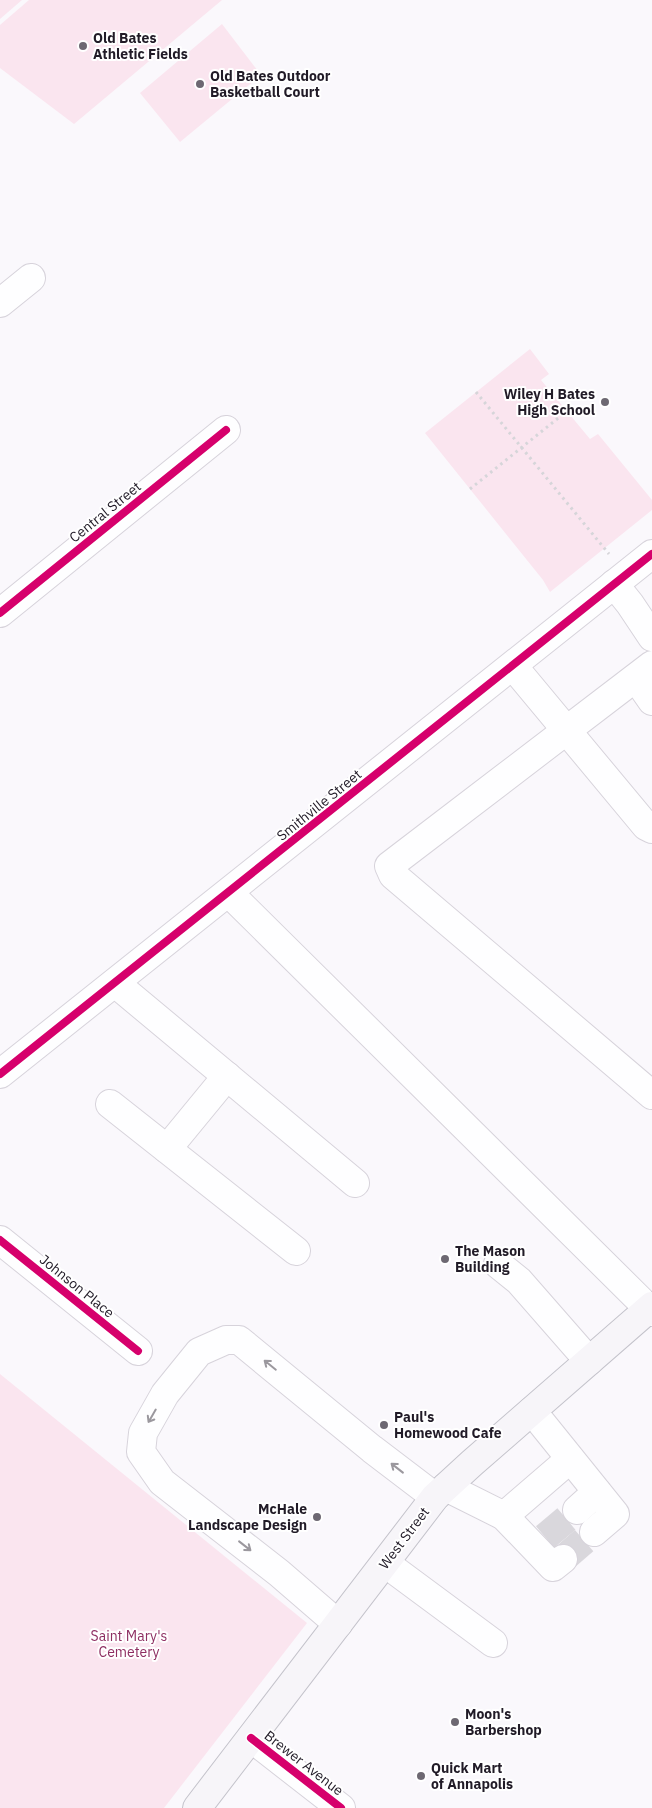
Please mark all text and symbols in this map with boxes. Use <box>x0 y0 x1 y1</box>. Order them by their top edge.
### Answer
place label: Old Bates Athletic Fields <box>93 29 188 63</box>
marker: Old Bates Athletic Fields <box>77 40 89 52</box>
place label: Old Bates Outdoor Basketball Court <box>210 67 331 101</box>
marker: Old Bates Outdoor Basketball Court <box>194 78 206 90</box>
place label: Wiley H Bates High School <box>504 385 595 419</box>
marker: Wiley H Bates High School <box>599 396 611 408</box>
street label: Central Street <box>65 477 145 546</box>
street label: Smithville Street <box>273 765 365 845</box>
place label: The Mason Building <box>455 1242 525 1276</box>
street label: Johnson Place <box>36 1250 118 1322</box>
marker: The Mason Building <box>439 1253 451 1265</box>
one-way arrow <box>264 1360 277 1371</box>
one-way arrow <box>147 1408 157 1422</box>
place label: Paul's Homewood Cafe <box>394 1408 502 1442</box>
marker: Paul's Homewood Cafe <box>378 1419 390 1431</box>
one-way arrow <box>391 1462 404 1473</box>
place label: McHale Landscape Design <box>188 1500 307 1534</box>
street label: West Street <box>375 1503 433 1573</box>
marker: McHale Landscape Design <box>311 1511 323 1523</box>
one-way arrow <box>238 1541 251 1552</box>
park label: Saint Mary's Cemetery <box>91 1627 168 1661</box>
place label: Moon's Barbershop <box>465 1705 542 1739</box>
marker: Moon's Barbershop <box>449 1716 461 1728</box>
street label: Brewer Avenue <box>261 1727 347 1800</box>
place label: Quick Mart of Annapolis <box>431 1759 513 1793</box>
marker: Quick Mart of Annapolis <box>415 1770 427 1782</box>

